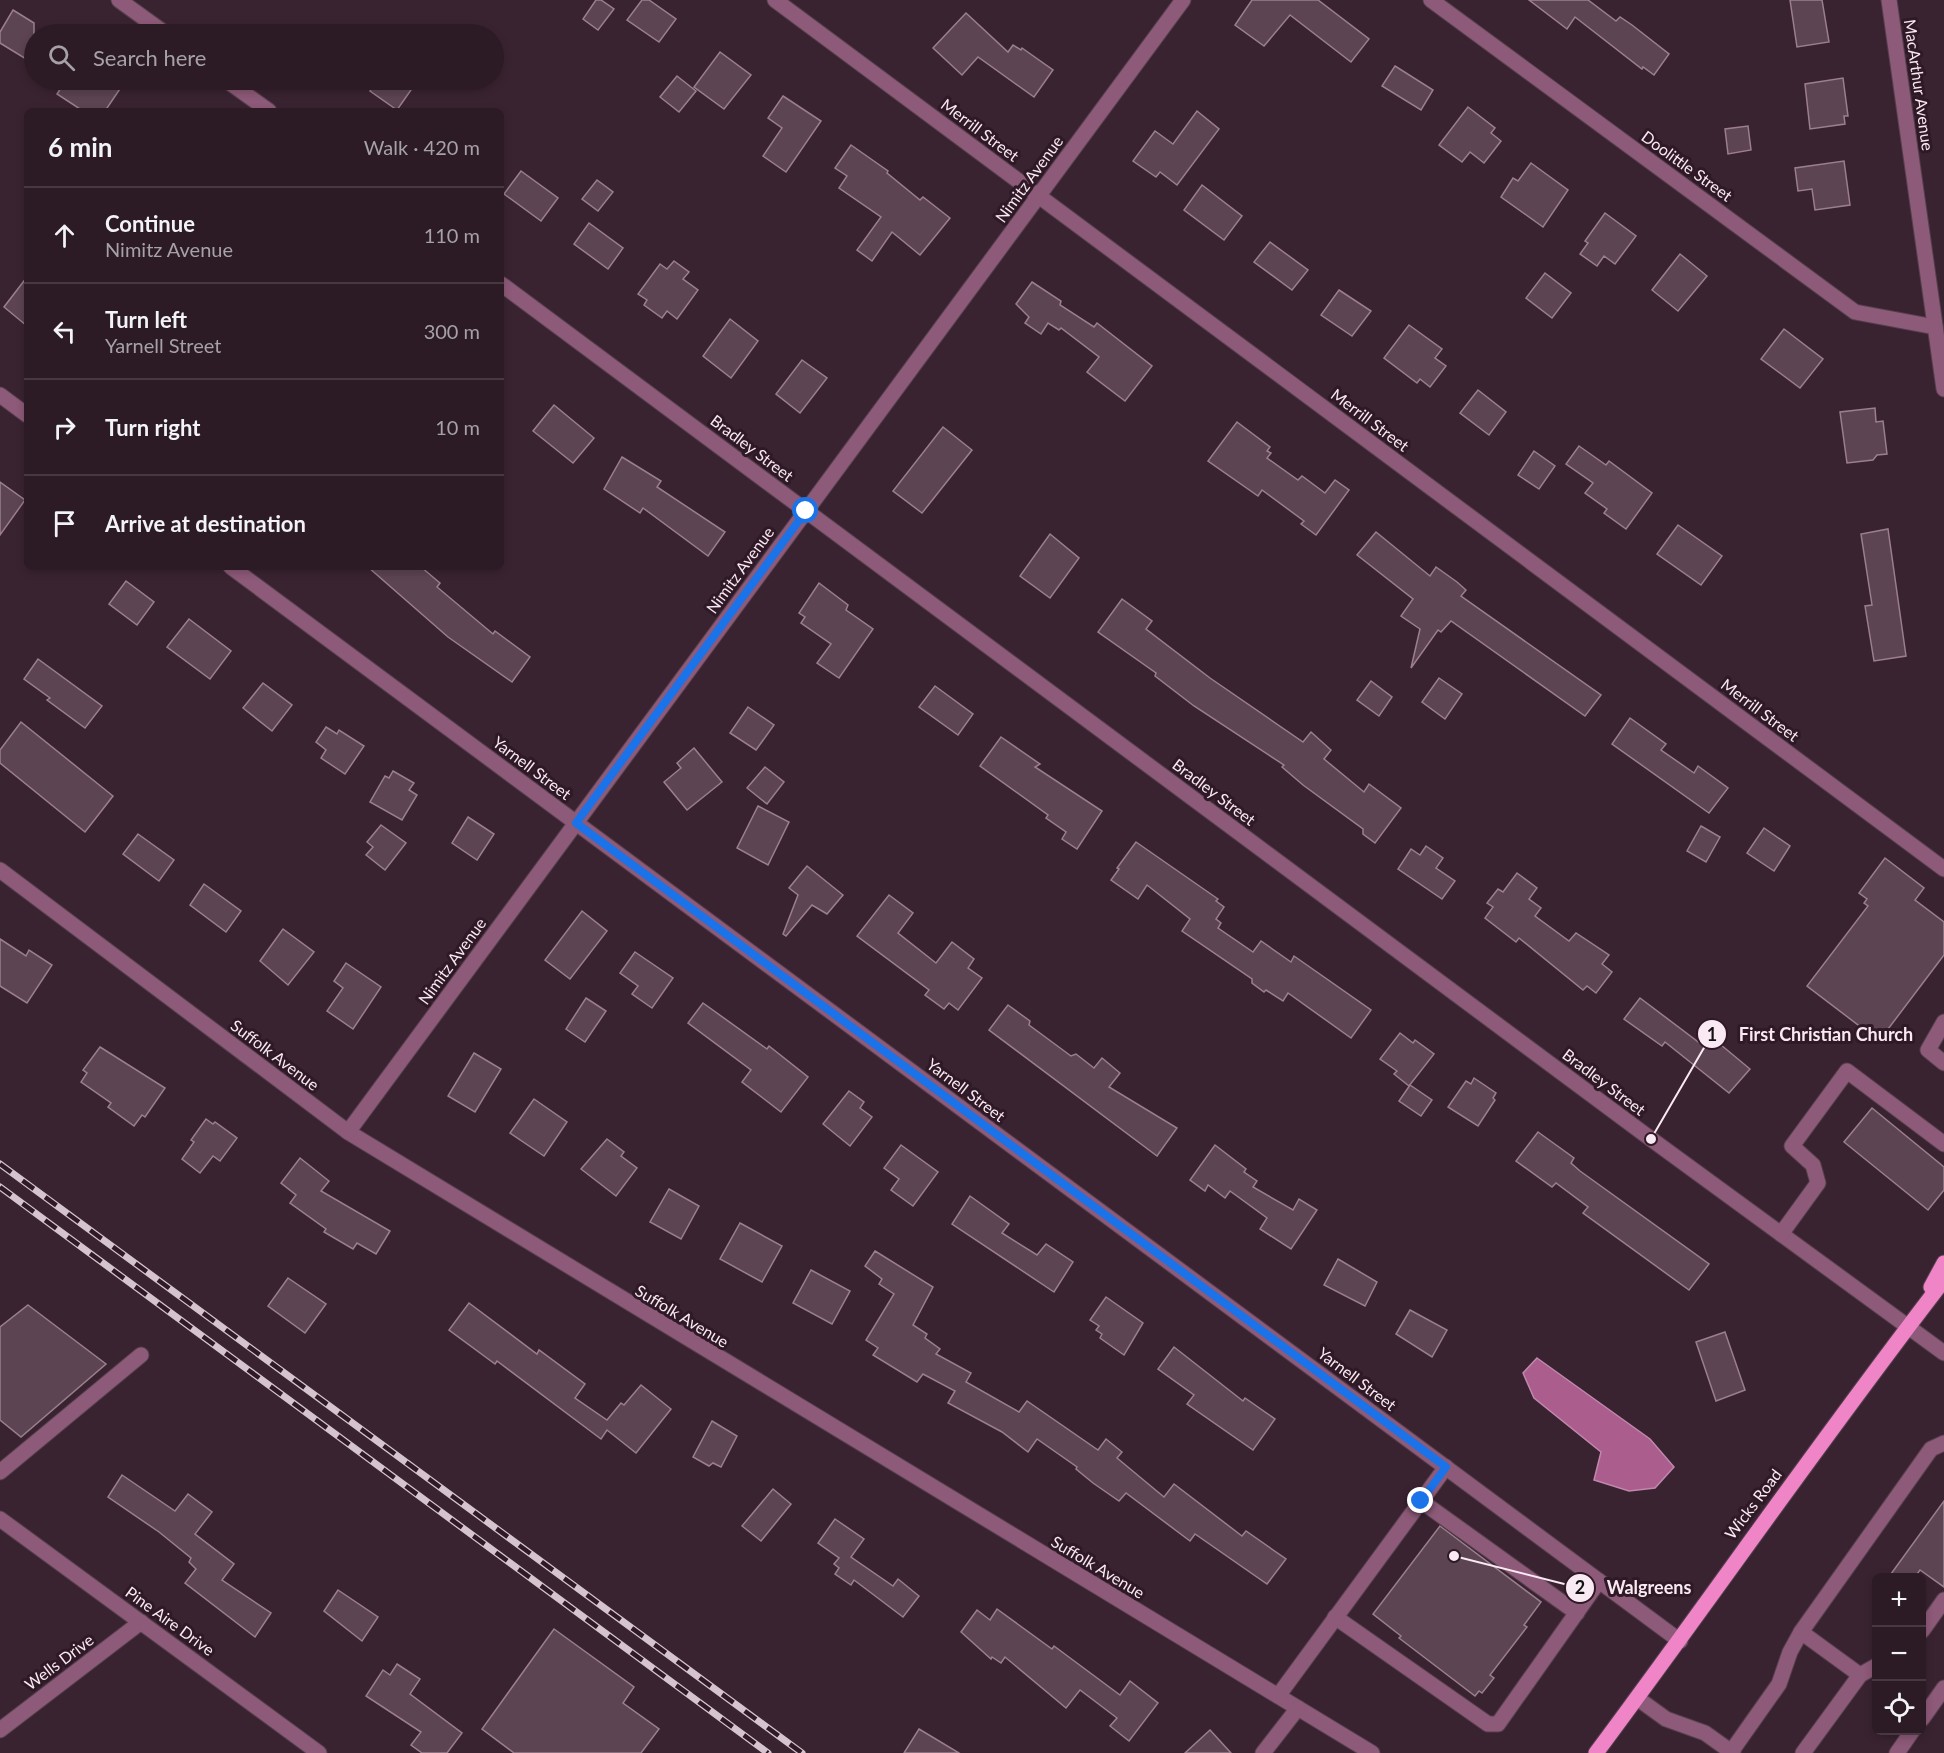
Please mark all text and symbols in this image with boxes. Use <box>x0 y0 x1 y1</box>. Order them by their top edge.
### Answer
street label: MacArthur Avenue <box>1901 18 1938 152</box>
search box <box>24 24 504 90</box>
icon: search <box>45 41 78 74</box>
text: Search here <box>93 44 206 71</box>
street label: Merrill Street <box>938 94 1023 165</box>
street label: Doolittle Street <box>1638 126 1736 205</box>
text: 6 min <box>48 131 112 163</box>
street label: Nimitz Avenue <box>991 132 1066 226</box>
text: Walk · 420 m <box>364 135 480 159</box>
text: Continue <box>105 210 195 237</box>
icon: ahead <box>48 219 81 252</box>
text: 110 m <box>424 223 480 247</box>
text: Nimitz Avenue <box>105 237 233 261</box>
text: Turn left <box>105 306 187 333</box>
icon: left <box>48 315 81 348</box>
text: 300 m <box>424 319 480 343</box>
text: Yarnell Street <box>105 333 221 357</box>
street label: Merrill Street <box>1328 384 1413 455</box>
street label: Bradley Street <box>707 410 798 485</box>
icon: right <box>48 411 81 444</box>
text: Turn right <box>105 414 200 441</box>
text: 10 m <box>435 415 480 439</box>
route start <box>792 497 818 523</box>
icon: arrive <box>48 507 81 540</box>
text: Arrive at destination <box>105 510 306 537</box>
street label: Nimitz Avenue <box>702 523 777 617</box>
street label: Merrill Street <box>1718 674 1803 745</box>
street label: Yarnell Street <box>489 732 575 803</box>
street label: Bradley Street <box>1169 754 1260 829</box>
street label: Nimitz Avenue <box>414 914 489 1008</box>
street label: Suffolk Avenue <box>228 1015 323 1094</box>
callout: First Christian Church <box>1697 1016 1925 1052</box>
text: 1 <box>1707 1023 1717 1045</box>
text: First Christian Church <box>1739 1023 1913 1045</box>
street label: Bradley Street <box>1559 1044 1650 1119</box>
street label: Yarnell Street <box>923 1054 1009 1125</box>
street label: Suffolk Avenue <box>632 1280 732 1351</box>
street label: Yarnell Street <box>1314 1343 1400 1414</box>
street label: Wicks Road <box>1720 1465 1785 1542</box>
route end <box>1407 1487 1433 1513</box>
street label: Suffolk Avenue <box>1048 1531 1148 1602</box>
callout: Walgreens <box>1565 1570 1704 1606</box>
map controls <box>1872 1573 1926 1735</box>
button: + <box>1872 1573 1926 1627</box>
text: 2 <box>1575 1576 1585 1598</box>
text: Walgreens <box>1607 1576 1691 1598</box>
street label: Pine Aire Drive <box>122 1582 218 1659</box>
button: − <box>1872 1627 1926 1681</box>
street label: Wells Drive <box>21 1630 97 1694</box>
button: locate <box>1872 1681 1926 1735</box>

